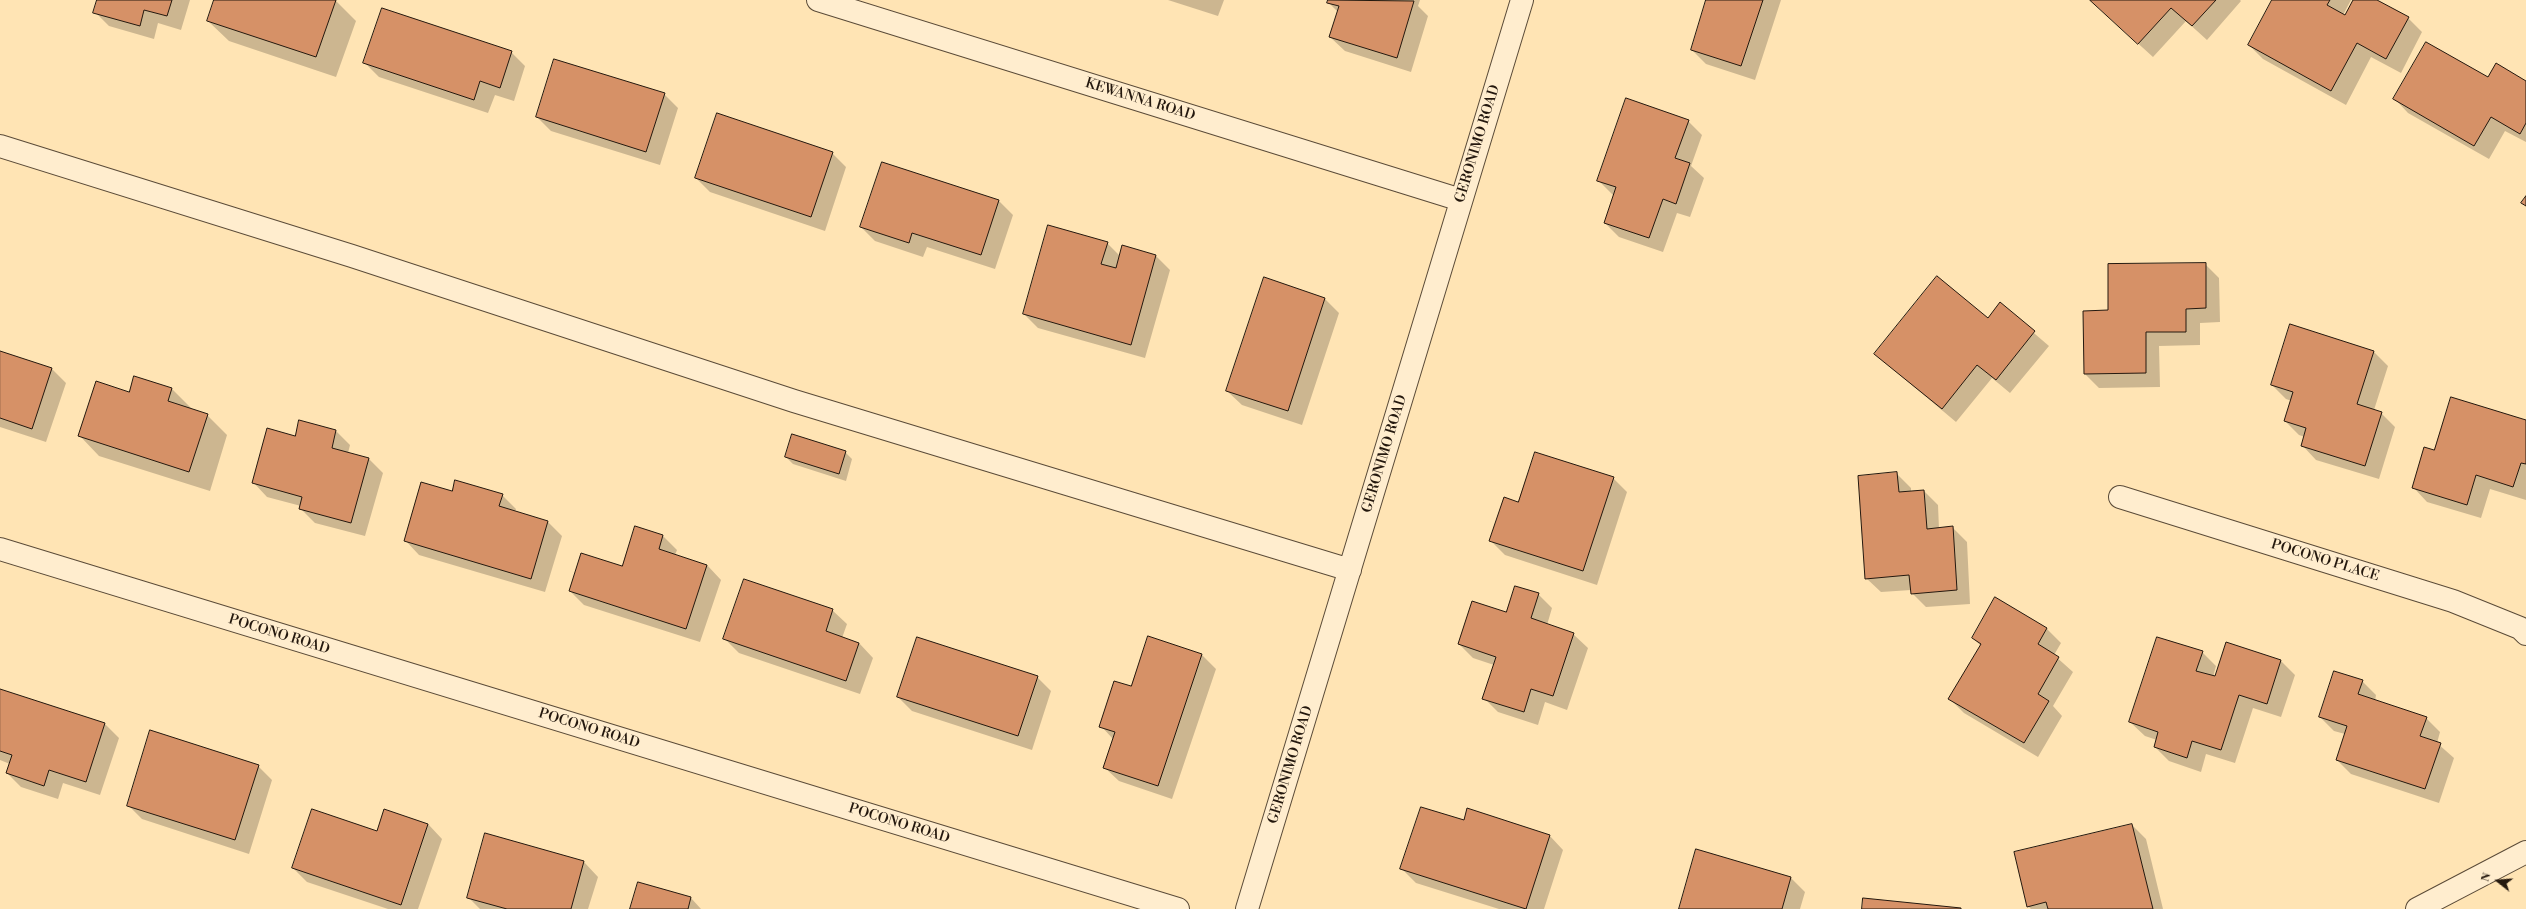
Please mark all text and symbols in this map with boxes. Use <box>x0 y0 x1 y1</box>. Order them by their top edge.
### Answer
street label: KEWANNA ROAD <box>1083 75 1197 125</box>
street label: GERONIMO ROAD <box>1452 83 1504 205</box>
street label: GERONIMO ROAD <box>1359 393 1411 515</box>
street label: POCONO PLACE <box>2269 537 2381 585</box>
street label: POCONO ROAD <box>226 612 332 658</box>
street label: GERONIMO ROAD <box>1265 704 1317 826</box>
street label: POCONO ROAD <box>536 706 642 752</box>
street label: POCONO ROAD <box>846 801 952 847</box>
north arrow <box>2478 861 2518 901</box>
text: N <box>2479 871 2494 884</box>

